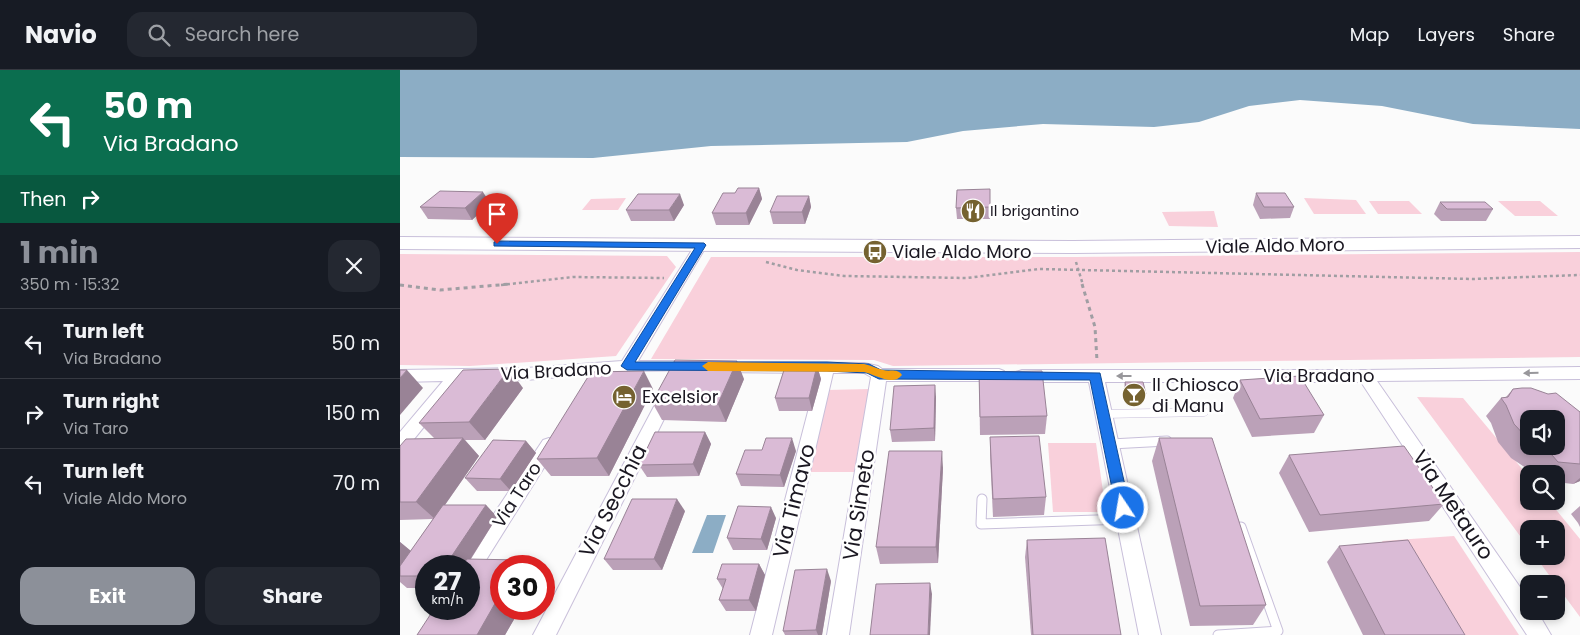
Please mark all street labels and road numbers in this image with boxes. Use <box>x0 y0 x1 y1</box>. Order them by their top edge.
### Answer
street label: Viale Aldo Moro <box>1205 232 1345 259</box>
street label: Via Bradano <box>500 355 612 386</box>
street label: Via Bradano <box>1264 363 1374 388</box>
street label: Via Secchia <box>572 439 653 562</box>
street label: Via Timavo <box>765 441 822 561</box>
street label: Via Metauro <box>1406 444 1501 565</box>
street label: Via Simeto <box>835 447 882 563</box>
street label: Via Taro <box>486 457 547 532</box>

